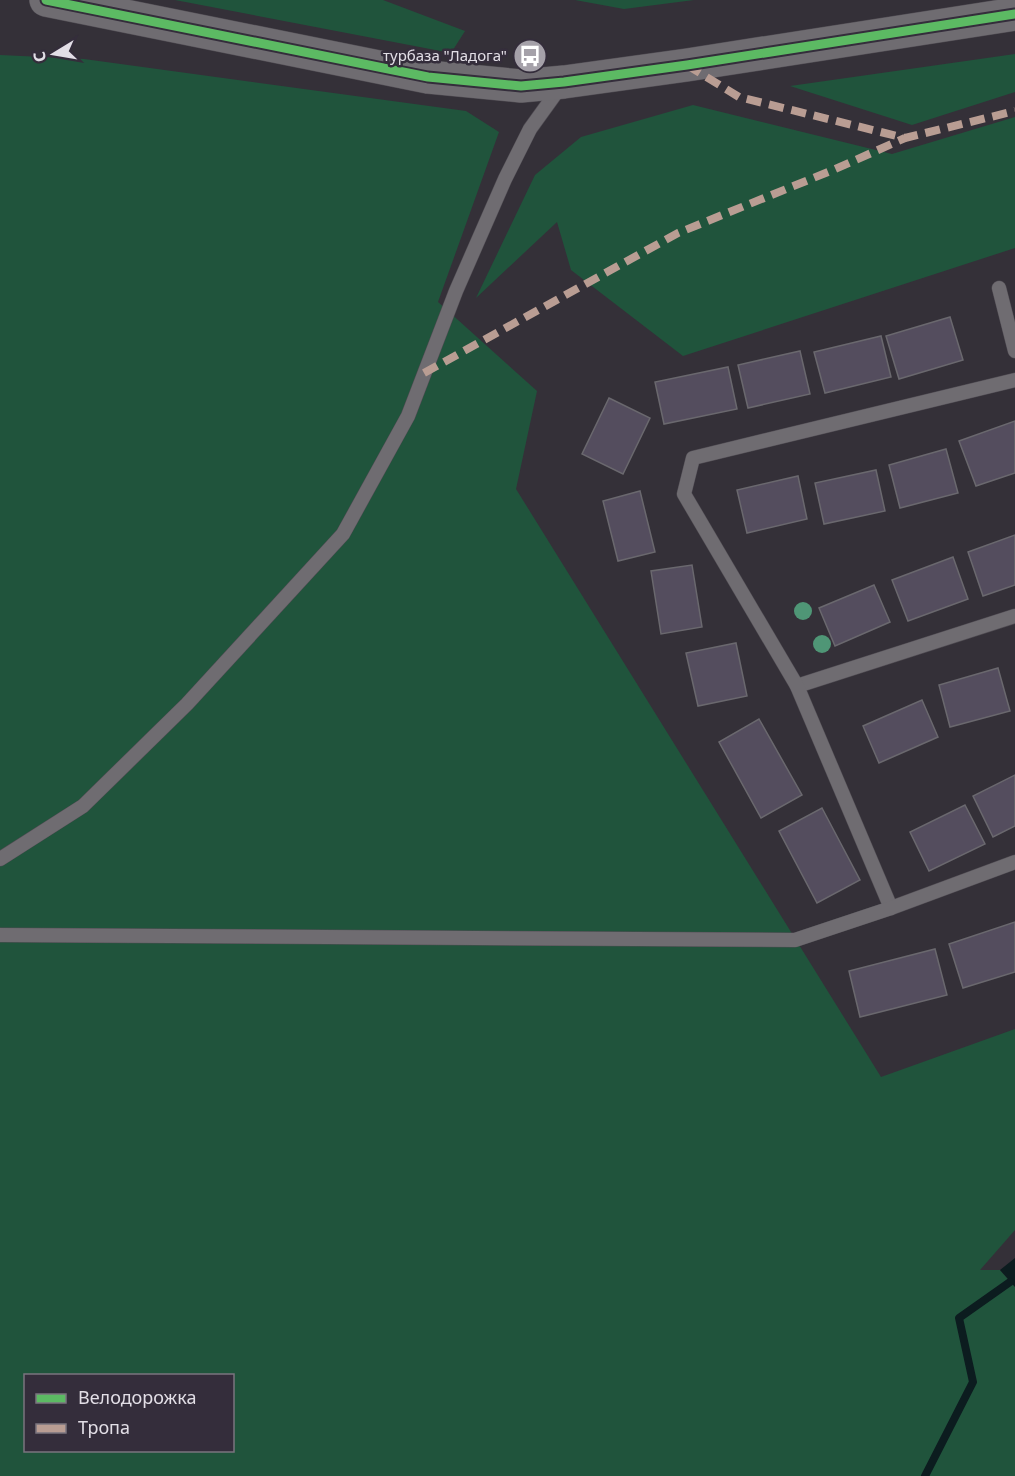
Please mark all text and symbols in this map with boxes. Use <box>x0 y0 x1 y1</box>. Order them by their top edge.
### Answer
north arrow <box>24 24 84 84</box>
bus stop icon: турбаза "Ладога" <box>512 38 548 74</box>
place label: турбаза "Ладога" <box>383 45 507 65</box>
text: С <box>27 50 51 64</box>
legend <box>24 1374 234 1452</box>
text: Велодорожка <box>78 1385 196 1409</box>
text: Тропа <box>78 1415 130 1439</box>

